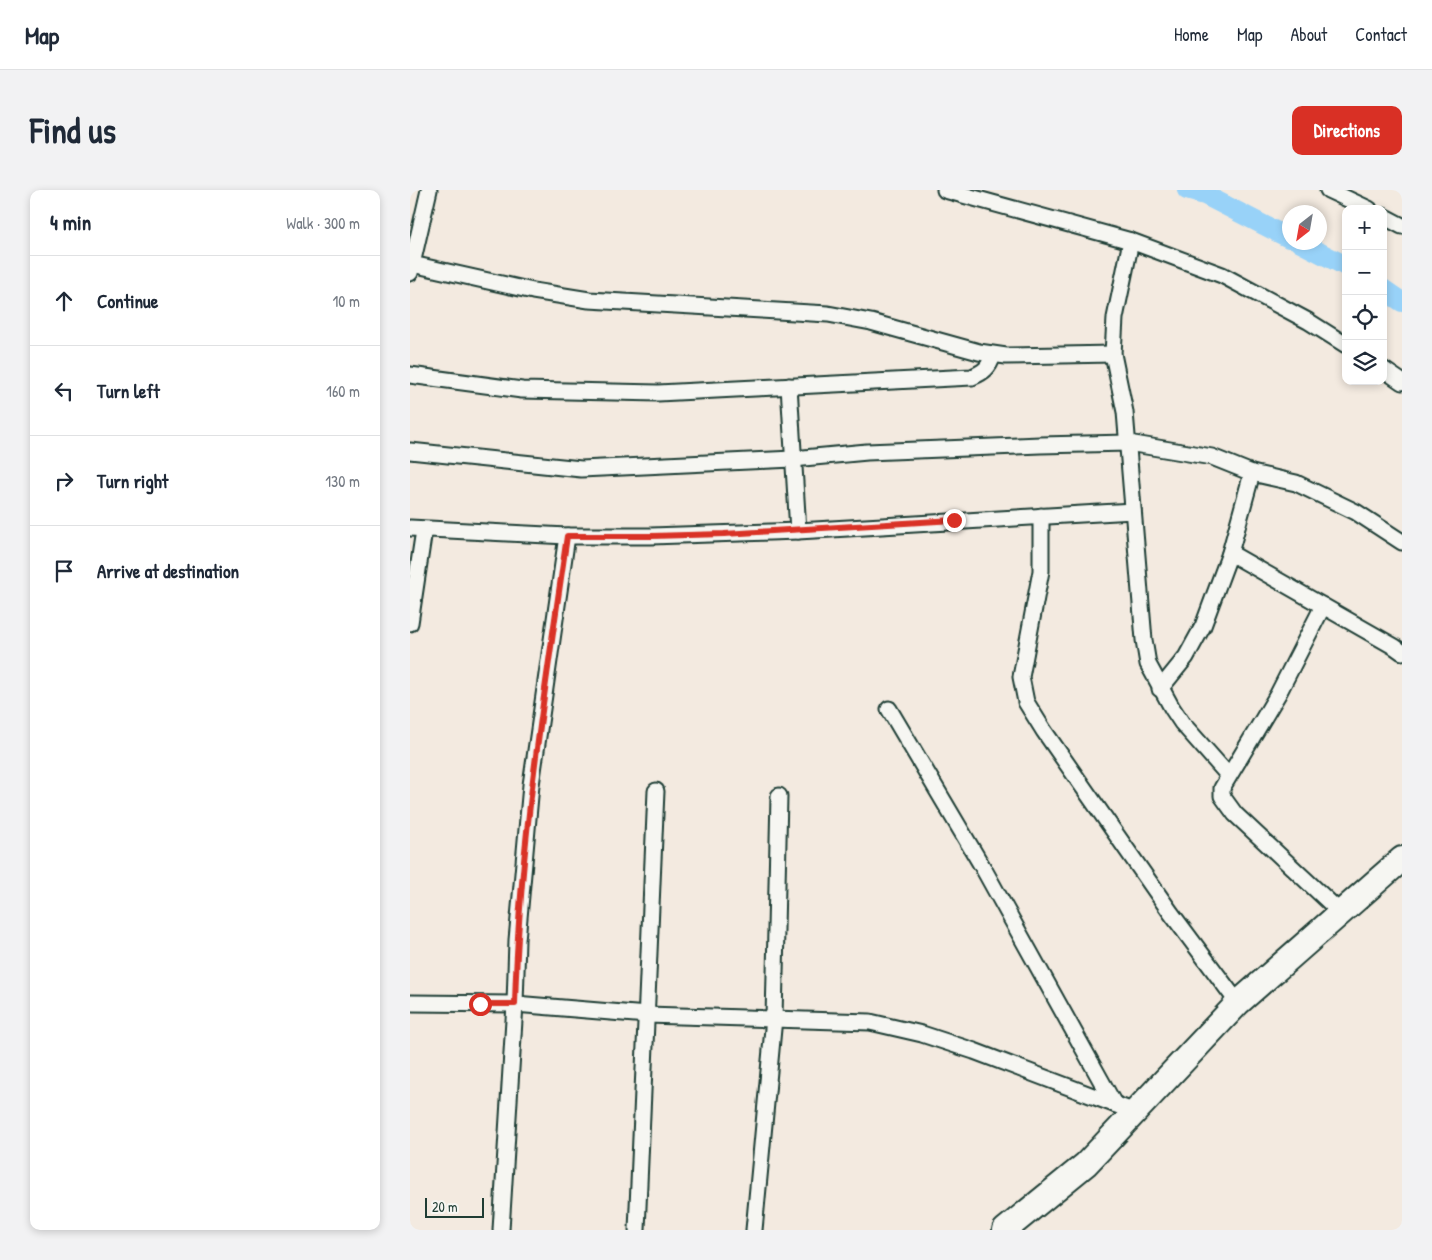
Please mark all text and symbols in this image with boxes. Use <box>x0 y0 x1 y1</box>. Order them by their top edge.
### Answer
text: Map <box>25 19 59 51</box>
text: Home <box>1174 22 1209 47</box>
text: Map <box>1237 22 1262 47</box>
text: About <box>1290 22 1327 47</box>
text: Contact <box>1355 22 1407 47</box>
button: Directions <box>1292 106 1402 155</box>
text: Find us <box>30 107 116 154</box>
north arrow <box>1282 205 1327 250</box>
map controls <box>1342 205 1387 385</box>
button: + <box>1342 205 1387 250</box>
text: 4 min <box>50 208 91 237</box>
text: Walk · 300 m <box>286 212 360 234</box>
button: − <box>1342 250 1387 295</box>
icon: ahead <box>50 287 78 315</box>
text: Continue <box>97 288 158 314</box>
text: 10 m <box>332 290 360 312</box>
button: locate <box>1342 295 1387 340</box>
button: layers <box>1342 340 1387 385</box>
icon: left <box>50 377 78 405</box>
text: Turn left <box>97 378 160 404</box>
text: 160 m <box>326 380 360 402</box>
icon: right <box>50 467 78 495</box>
text: Turn right <box>97 468 168 494</box>
text: 130 m <box>325 470 360 492</box>
route end <box>943 509 966 532</box>
icon: arrive <box>50 557 78 585</box>
text: Arrive at destination <box>97 558 239 584</box>
route start <box>469 993 492 1016</box>
scale bar <box>425 1195 484 1218</box>
text: 20 m <box>432 1197 458 1216</box>

